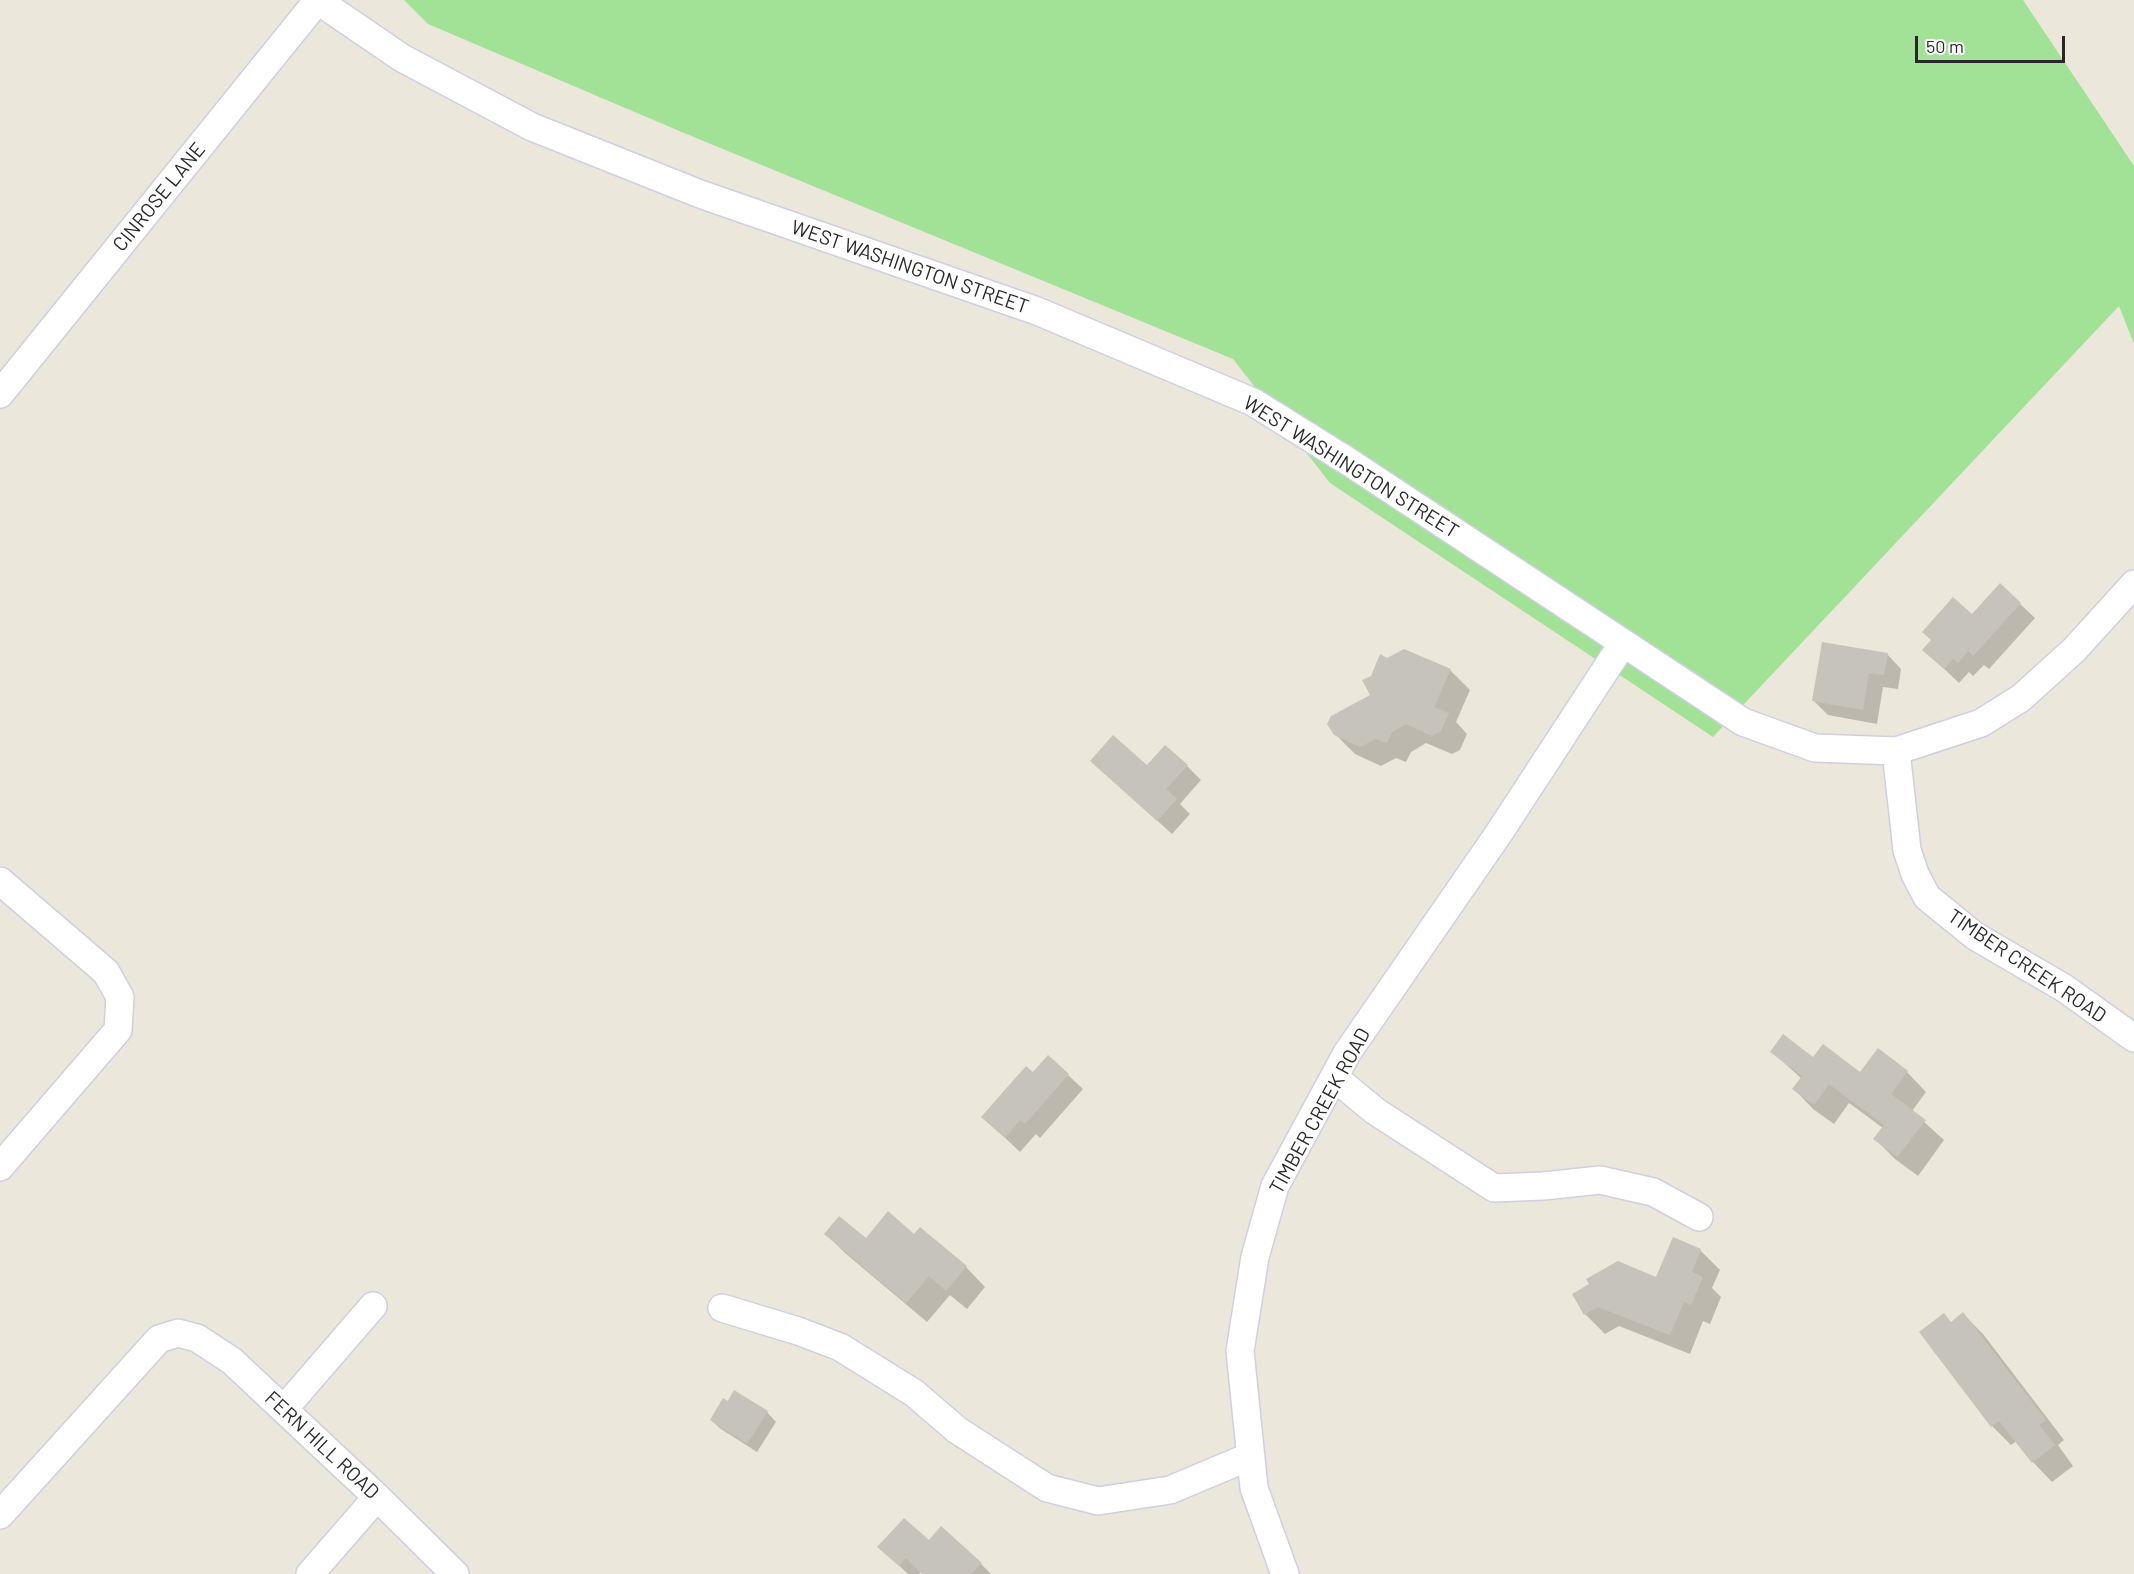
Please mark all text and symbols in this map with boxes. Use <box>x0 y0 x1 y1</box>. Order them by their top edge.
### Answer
scale bar <box>1918 24 2068 62</box>
text: 50 m <box>1926 35 1964 57</box>
street label: CINROSE LANE <box>108 138 210 256</box>
street label: WEST WASHINGTON STREET <box>788 215 1032 319</box>
street label: WEST WASHINGTON STREET <box>1239 391 1463 543</box>
street label: TIMBER CREEK ROAD <box>1943 904 2111 1028</box>
street label: TIMBER CREEK ROAD <box>1264 1024 1376 1198</box>
street label: FERN HILL ROAD <box>260 1386 384 1504</box>

